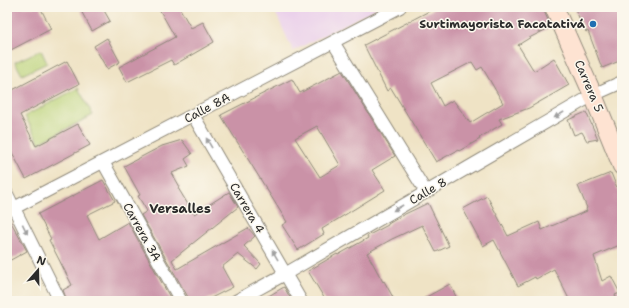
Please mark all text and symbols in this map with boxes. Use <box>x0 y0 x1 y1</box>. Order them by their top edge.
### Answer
place label: Surtimayorista Facatativá <box>419 16 586 32</box>
marker: Surtimayorista Facatativá <box>588 19 598 29</box>
street label: Carrera 5 <box>571 57 607 115</box>
street label: Calle 8A <box>181 89 233 127</box>
one-way arrow <box>553 111 565 118</box>
one-way arrow <box>206 137 213 149</box>
street label: Calle 8 <box>406 174 450 208</box>
street label: Carrera 4 <box>226 180 268 236</box>
street label: Carrera 3A <box>119 200 165 264</box>
district label: Versalles <box>149 200 211 217</box>
one-way arrow <box>392 205 404 212</box>
one-way arrow <box>21 223 28 235</box>
one-way arrow <box>271 249 278 261</box>
north arrow <box>18 250 58 290</box>
text: N <box>35 253 48 270</box>

